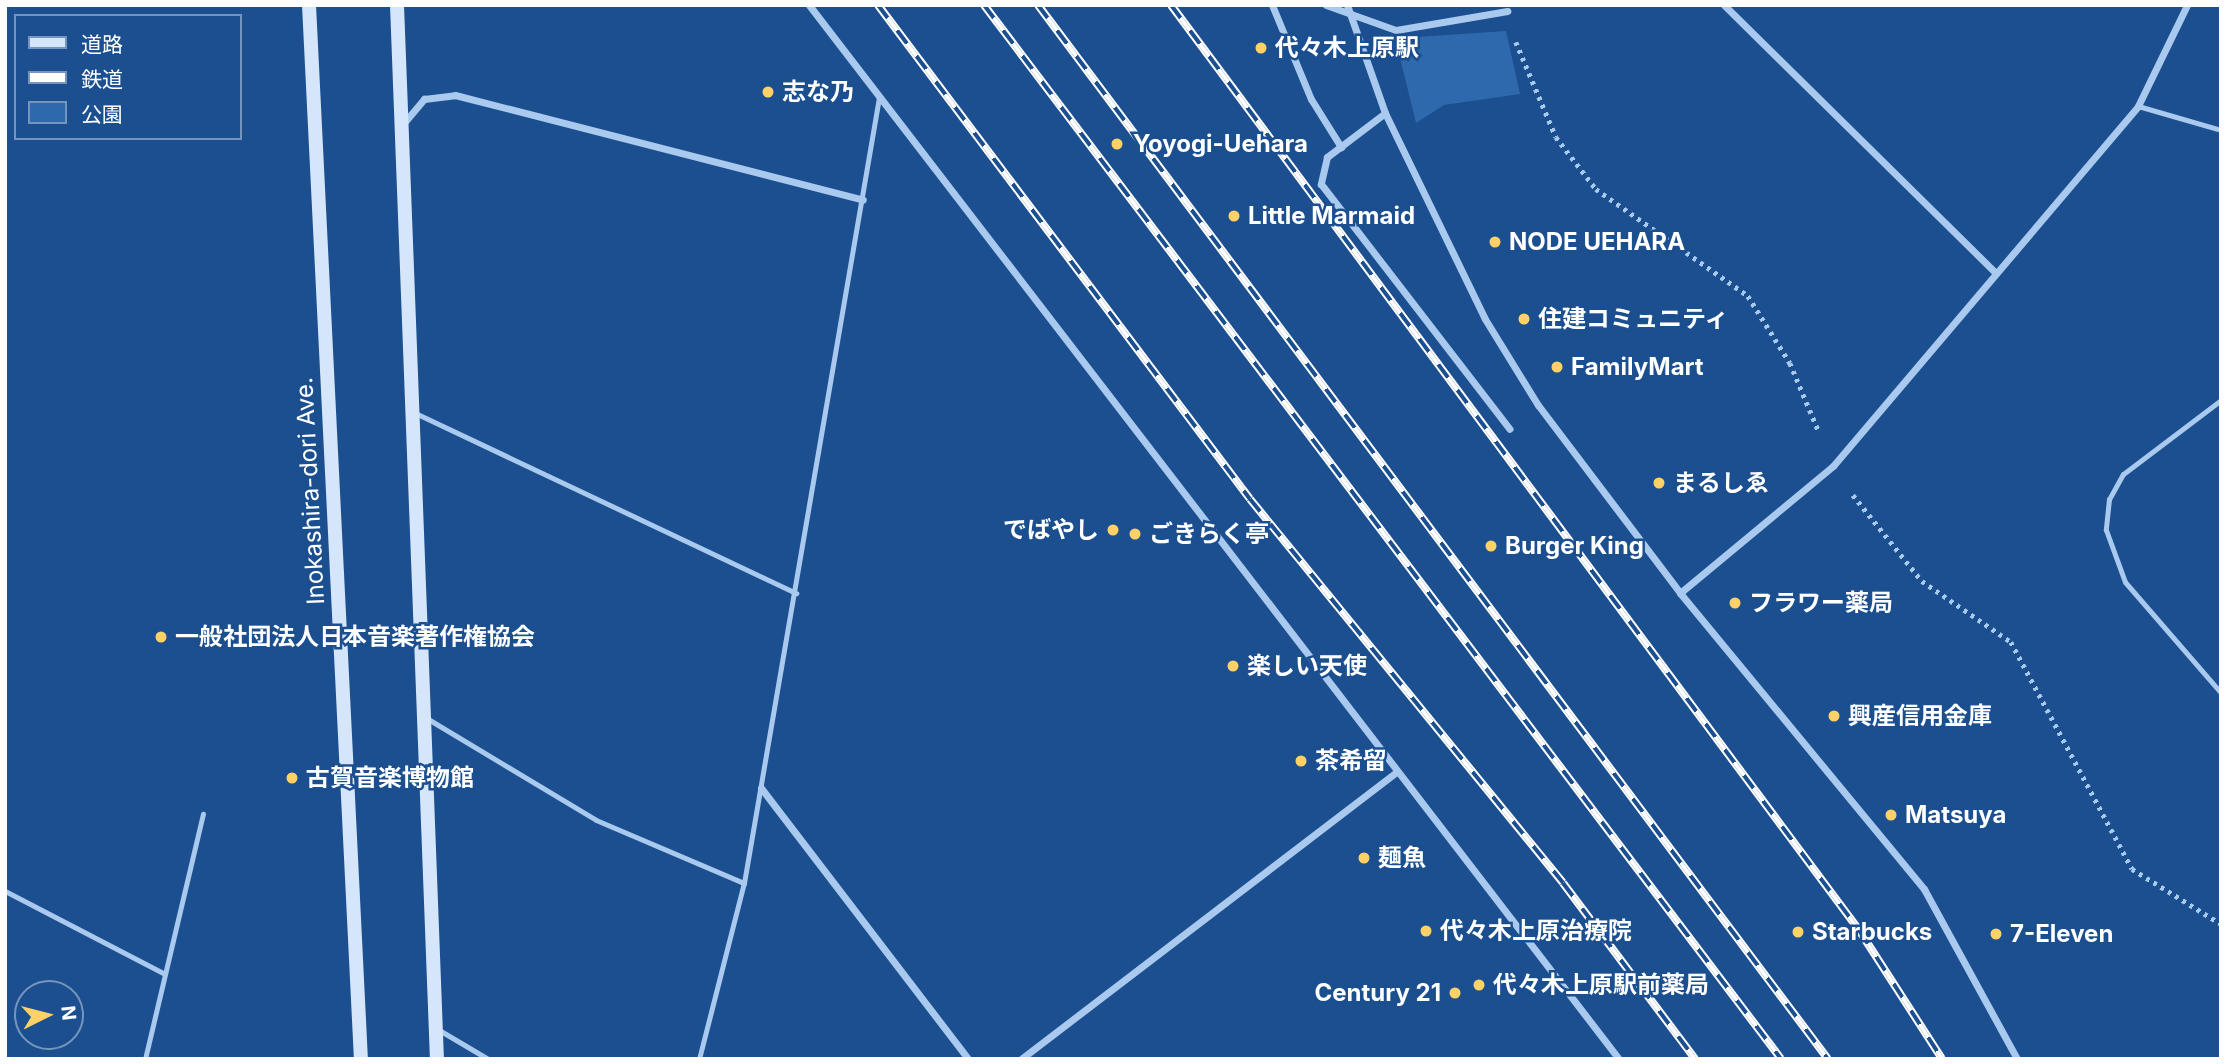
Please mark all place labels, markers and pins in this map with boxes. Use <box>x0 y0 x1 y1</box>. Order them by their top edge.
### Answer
place label: 代々木上原駅 <box>1275 34 1419 62</box>
marker: 代々木上原駅 <box>1253 40 1269 56</box>
place label: 志な乃 <box>782 78 854 106</box>
marker: 志な乃 <box>760 84 776 100</box>
place label: Yoyogi-Uehara <box>1133 130 1308 158</box>
marker: Yoyogi-Uehara <box>1107 134 1127 154</box>
place label: Little Marmaid <box>1248 202 1415 230</box>
marker: Little Marmaid <box>1226 208 1242 224</box>
place label: NODE UEHARA <box>1509 228 1685 256</box>
marker: NODE UEHARA <box>1487 234 1503 250</box>
place label: 住建コミュニティ <box>1538 305 1730 333</box>
marker: 住建コミュニティ <box>1516 311 1532 327</box>
place label: FamilyMart <box>1571 353 1704 381</box>
marker: FamilyMart <box>1549 359 1565 375</box>
place label: まるしゑ <box>1673 469 1769 497</box>
marker: まるしゑ <box>1651 475 1667 491</box>
place label: でばやし <box>1003 516 1099 544</box>
place label: ごきらく亭 <box>1149 520 1269 548</box>
marker: でばやし <box>1105 522 1121 538</box>
marker: ごきらく亭 <box>1127 526 1143 542</box>
place label: Burger King <box>1505 532 1644 560</box>
marker: Burger King <box>1483 538 1499 554</box>
place label: フラワー薬局 <box>1749 589 1893 617</box>
marker: フラワー薬局 <box>1727 595 1743 611</box>
place label: 一般社団法人日本音楽著作権協会 <box>175 623 535 651</box>
marker: 一般社団法人日本音楽著作権協会 <box>153 629 169 645</box>
place label: 楽しい天使 <box>1247 652 1367 680</box>
marker: 楽しい天使 <box>1225 658 1241 674</box>
place label: 興産信用金庫 <box>1848 702 1992 730</box>
marker: 興産信用金庫 <box>1826 708 1842 724</box>
place label: 茶希留 <box>1315 747 1387 775</box>
marker: 茶希留 <box>1293 753 1309 769</box>
place label: 古賀音楽博物館 <box>306 764 474 792</box>
marker: 古賀音楽博物館 <box>284 770 300 786</box>
place label: Matsuya <box>1905 801 2006 829</box>
marker: Matsuya <box>1883 807 1899 823</box>
place label: 麺魚 <box>1378 844 1426 872</box>
marker: 麺魚 <box>1356 850 1372 866</box>
place label: 代々木上原治療院 <box>1440 917 1632 945</box>
place label: Starbucks <box>1812 918 1932 946</box>
place label: 7-Eleven <box>2010 920 2113 948</box>
marker: 代々木上原治療院 <box>1418 923 1434 939</box>
marker: Starbucks <box>1790 924 1806 940</box>
marker: 7-Eleven <box>1988 926 2004 942</box>
place label: 代々木上原駅前薬局 <box>1493 971 1709 999</box>
marker: 代々木上原駅前薬局 <box>1471 977 1487 993</box>
place label: Century 21 <box>1315 979 1441 1007</box>
marker: Century 21 <box>1447 985 1463 1001</box>

